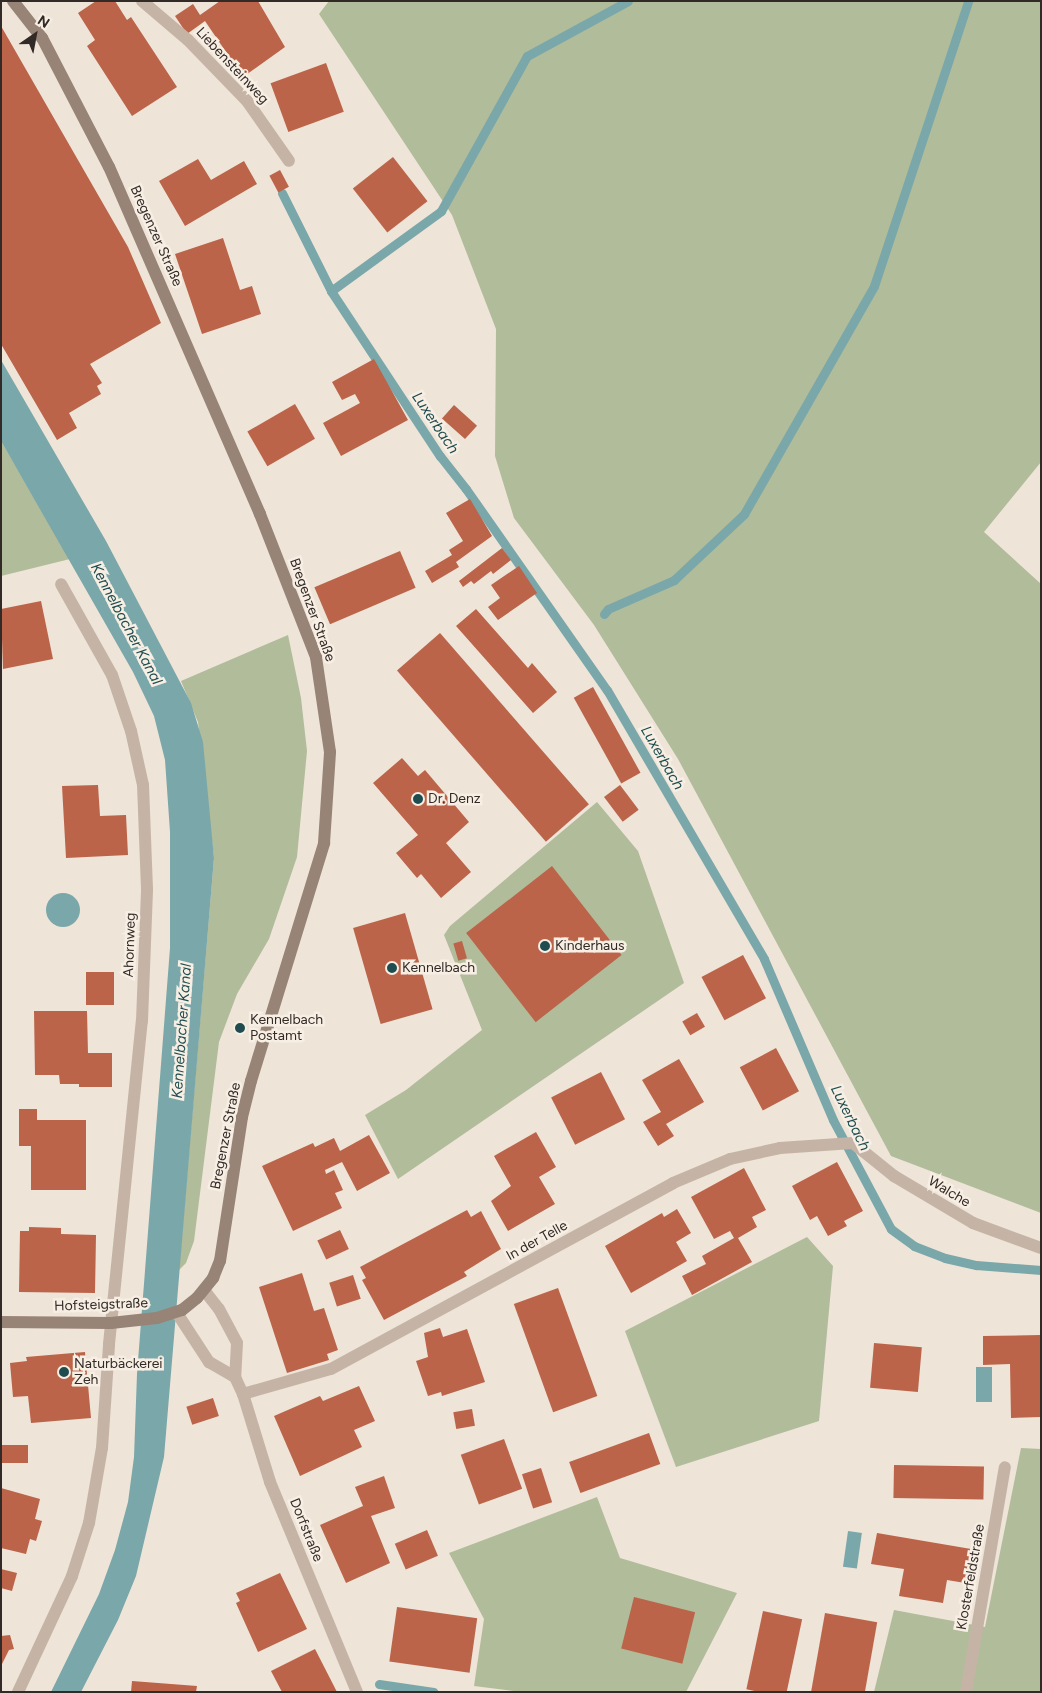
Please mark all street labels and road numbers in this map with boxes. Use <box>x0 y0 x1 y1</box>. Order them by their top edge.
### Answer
street label: Liebensteinweg <box>192 24 272 108</box>
street label: Bregenzer Straße <box>126 183 186 289</box>
street label: Bregenzer Straße <box>286 556 338 664</box>
street label: Ahornweg <box>120 912 140 978</box>
street label: Bregenzer Straße <box>207 1081 245 1191</box>
street label: Walche <box>925 1173 973 1211</box>
street label: In der Telle <box>503 1217 571 1265</box>
street label: Hofsteigstraße <box>54 1295 148 1315</box>
street label: Dorfstraße <box>286 1496 326 1564</box>
street label: Klosterfeldstraße <box>953 1523 989 1631</box>

